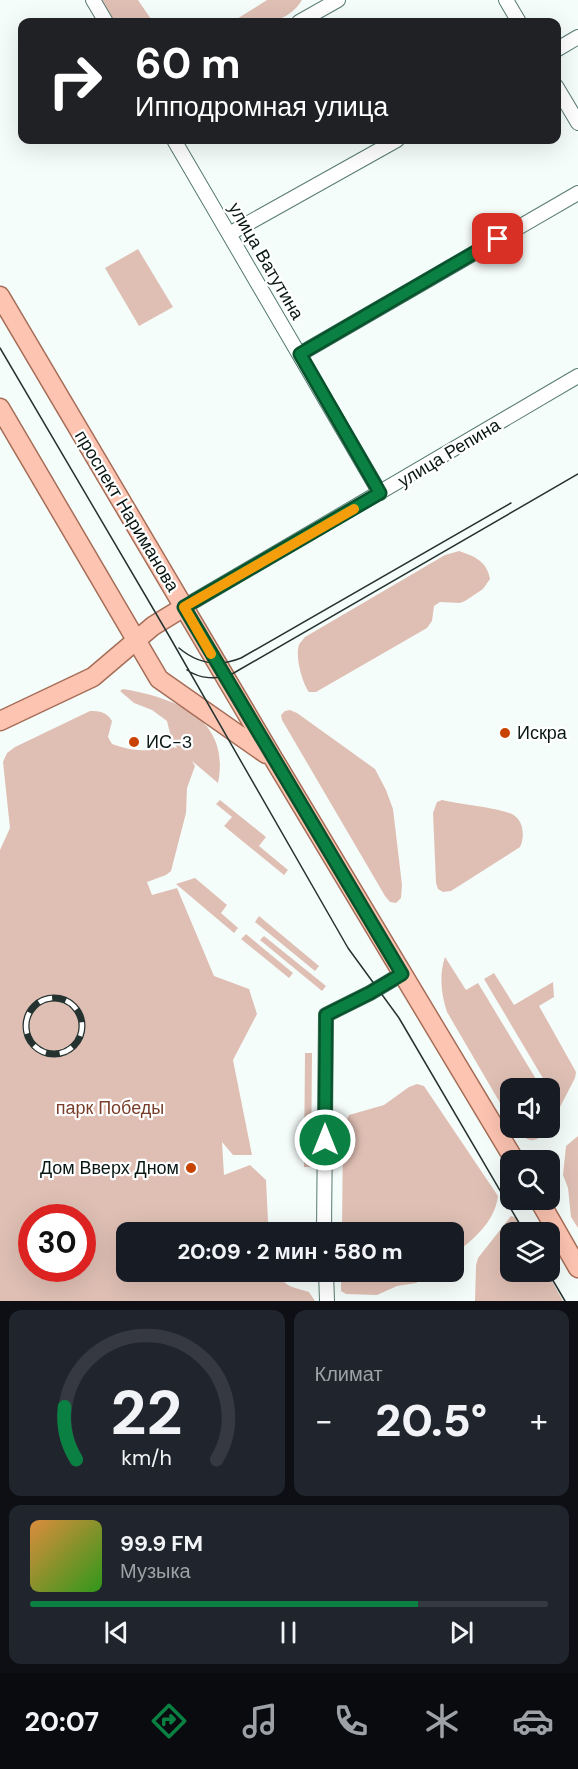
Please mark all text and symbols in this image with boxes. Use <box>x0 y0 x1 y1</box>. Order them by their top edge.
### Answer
text: 60 m <box>135 36 241 91</box>
icon: right <box>36 42 114 120</box>
text: Ипподромная улица <box>135 89 388 124</box>
street label: улица Ватутина <box>223 198 310 325</box>
pin <box>472 213 523 264</box>
icon: arrive <box>481 222 514 255</box>
street label: улица Репина <box>393 413 505 493</box>
street label: проспект Нариманова <box>69 426 185 597</box>
place label: Искра <box>517 721 568 745</box>
marker: Искра <box>498 726 512 740</box>
place label: ИС-3 <box>146 730 192 754</box>
marker: ИС-3 <box>127 735 141 749</box>
map controls <box>500 1078 560 1282</box>
button: sound <box>500 1078 560 1138</box>
park label: парк Победы <box>56 1096 164 1120</box>
position arrow <box>293 1108 357 1172</box>
button: search <box>500 1150 560 1210</box>
place label: Дом Вверх Дном <box>40 1156 179 1180</box>
marker: Дом Вверх Дном <box>184 1161 198 1175</box>
speed limit sign: 30 <box>18 1204 96 1282</box>
button: layers <box>500 1222 560 1282</box>
text: 20:09 · 2 мин · 580 m <box>177 1237 403 1266</box>
text: Климат <box>315 1361 383 1387</box>
text: 22 <box>111 1372 183 1453</box>
text: 20.5° <box>375 1391 487 1450</box>
text: − <box>315 1399 333 1442</box>
text: + <box>530 1399 548 1442</box>
text: km/h <box>121 1444 172 1472</box>
text: 99.9 FM <box>120 1529 203 1558</box>
text: Музыка <box>120 1558 191 1584</box>
icon: previous <box>100 1616 133 1649</box>
icon: pause <box>272 1616 305 1649</box>
icon: next <box>445 1616 478 1649</box>
icon: directions <box>148 1700 190 1742</box>
icon: music <box>239 1700 281 1742</box>
icon: phone <box>330 1700 372 1742</box>
icon: climate <box>421 1700 463 1742</box>
icon: car <box>512 1700 554 1742</box>
text: 20:07 <box>24 1704 99 1739</box>

